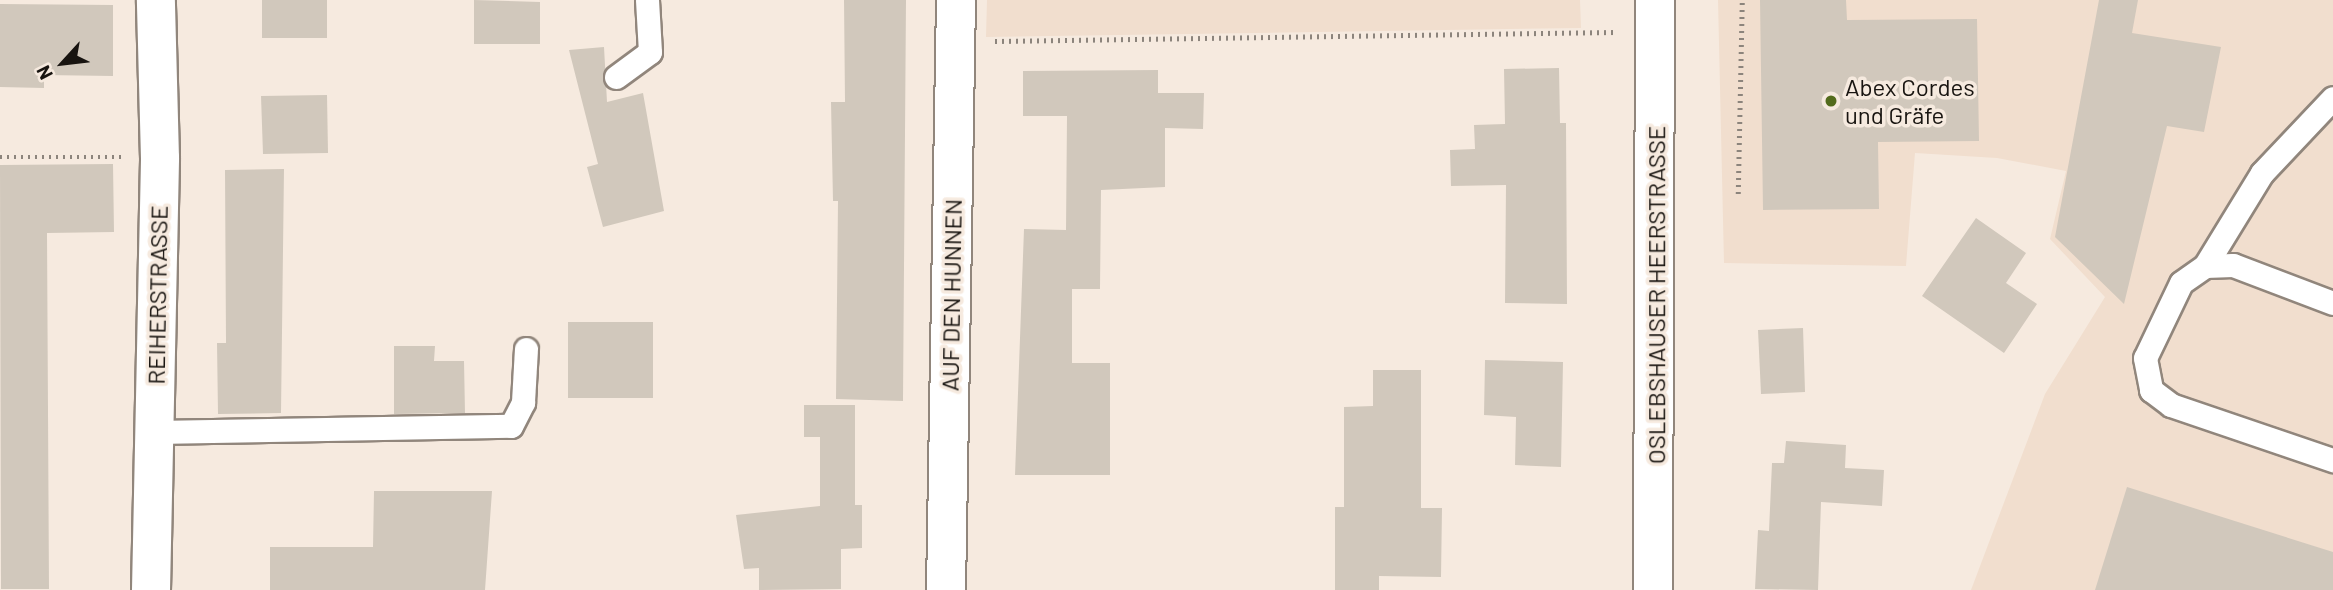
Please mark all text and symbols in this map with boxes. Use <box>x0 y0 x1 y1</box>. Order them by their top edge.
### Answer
north arrow <box>28 28 98 98</box>
text: N <box>31 62 57 84</box>
place label: Abex Cordes und Gräfe <box>1845 73 1975 129</box>
marker: Abex Cordes und Gräfe <box>1823 93 1839 109</box>
street label: OSLEBSHAUSER HEERSTRASSE <box>1642 126 1670 464</box>
street label: AUF DEN HUNNEN <box>935 198 967 392</box>
street label: REIHERSTRASSE <box>141 205 173 385</box>

